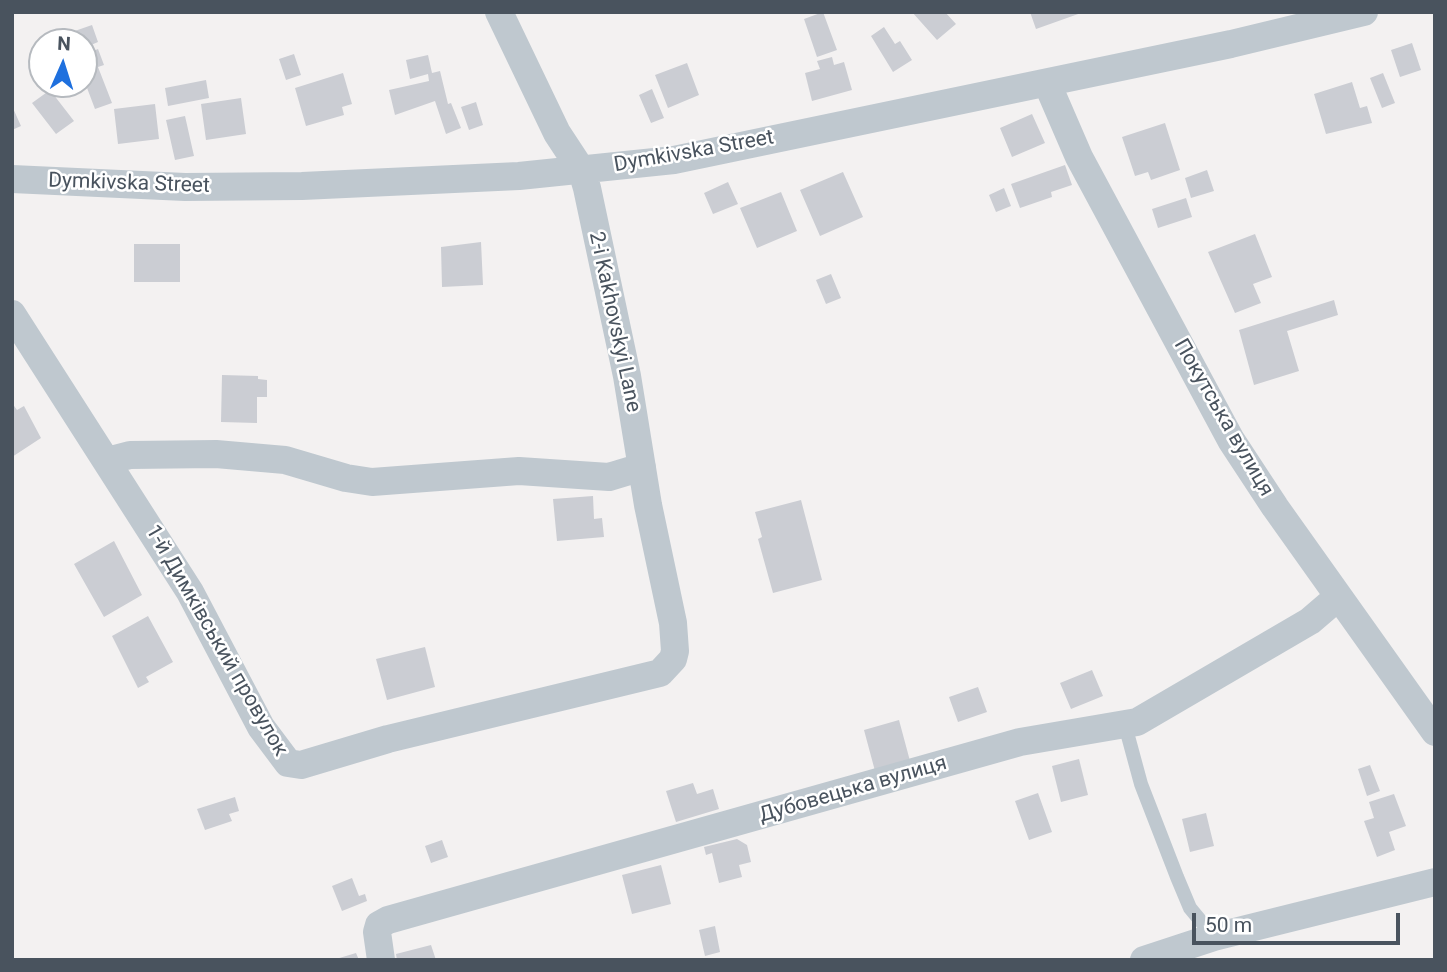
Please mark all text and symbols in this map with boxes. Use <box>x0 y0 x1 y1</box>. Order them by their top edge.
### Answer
north arrow <box>28 28 98 98</box>
text: N <box>57 32 71 55</box>
street label: Dymkivska Street <box>612 126 776 178</box>
street label: Dymkivska Street <box>48 169 210 199</box>
street label: 2-i Kakhovskyi Lane <box>583 229 645 415</box>
street label: Покутська вулиця <box>1168 335 1278 501</box>
street label: 1-й Димківський провулок <box>139 521 293 761</box>
street label: Дубовецька вулиця <box>756 751 950 829</box>
scale bar <box>1195 898 1403 942</box>
text: 50 m <box>1205 913 1252 937</box>

